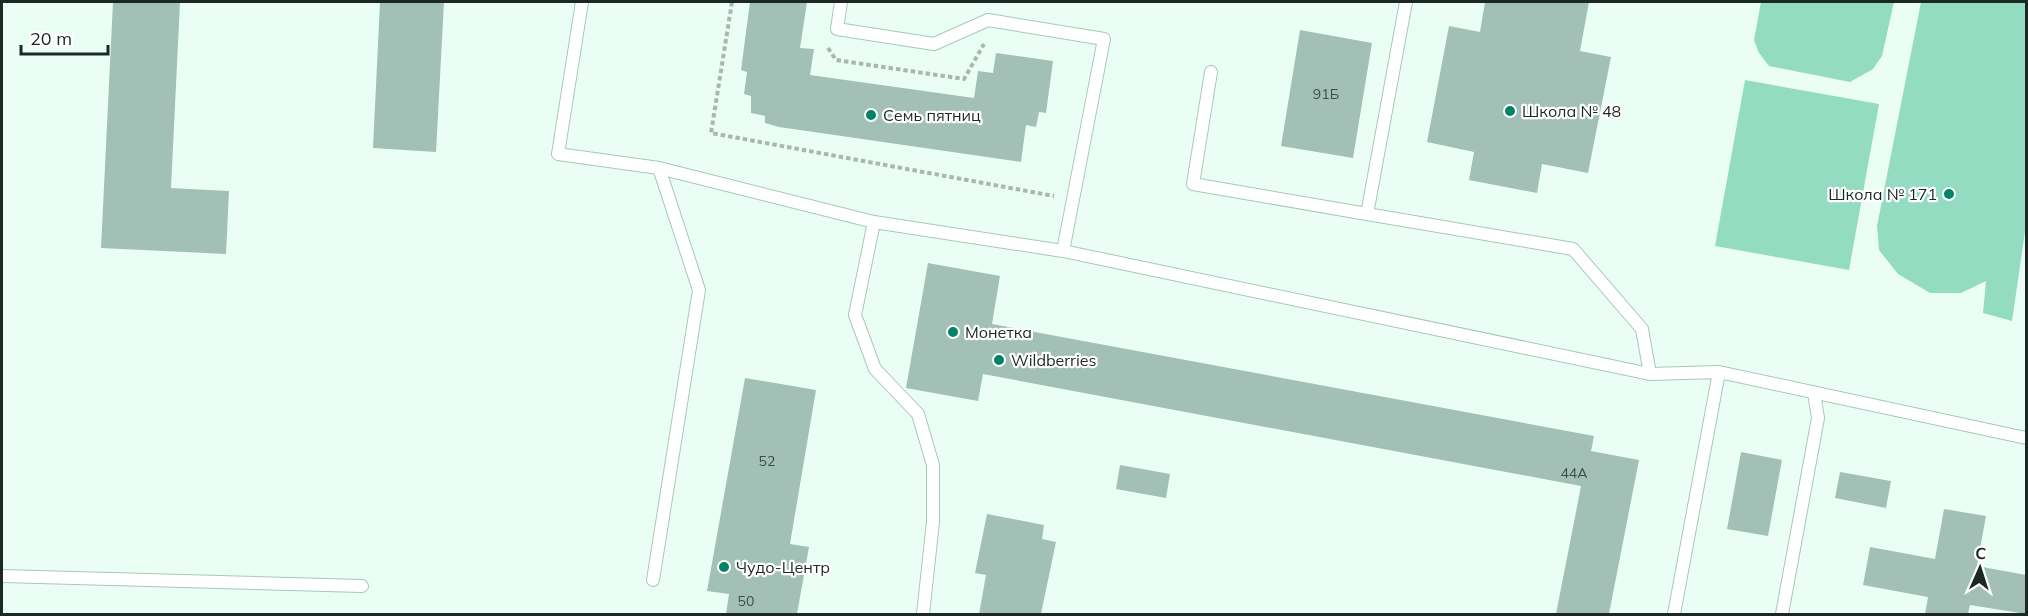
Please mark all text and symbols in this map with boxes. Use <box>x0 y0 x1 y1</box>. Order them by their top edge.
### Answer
scale bar <box>21 18 108 56</box>
text: 20 m <box>30 27 72 50</box>
house number: 91Б <box>1313 85 1339 103</box>
place label: Школа № 48 <box>1522 101 1621 121</box>
marker: Школа № 48 <box>1503 104 1517 118</box>
place label: Семь пятниц <box>883 105 981 125</box>
marker: Семь пятниц <box>864 108 878 122</box>
place label: Школа № 171 <box>1828 184 1937 204</box>
marker: Школа № 171 <box>1942 187 1956 201</box>
place label: Монетка <box>965 322 1032 342</box>
marker: Монетка <box>946 325 960 339</box>
place label: Wildberries <box>1011 350 1096 370</box>
marker: Wildberries <box>992 353 1006 367</box>
house number: 52 <box>759 452 775 470</box>
house number: 44А <box>1560 464 1588 482</box>
north arrow <box>1950 538 2010 598</box>
text: С <box>1975 543 1987 563</box>
place label: Чудо-Центр <box>736 557 830 577</box>
marker: Чудо-Центр <box>717 560 731 574</box>
house number: 50 <box>738 592 754 610</box>

